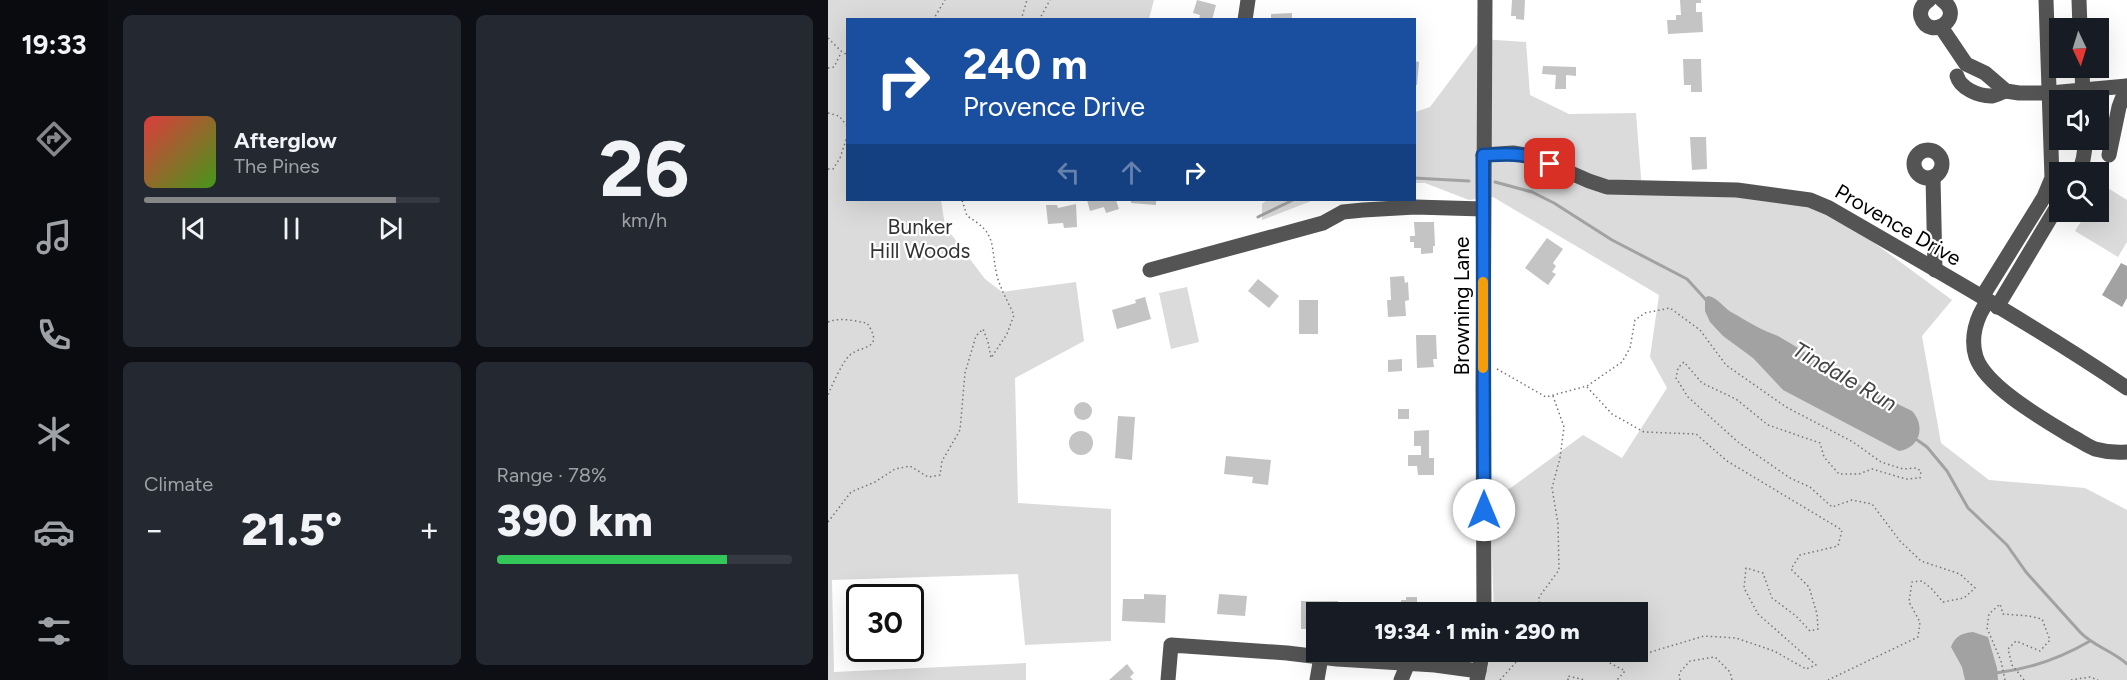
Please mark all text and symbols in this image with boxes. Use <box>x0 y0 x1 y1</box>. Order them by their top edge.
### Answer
north arrow <box>2049 18 2109 78</box>
map controls <box>2049 18 2109 222</box>
text: 19:33 <box>21 28 87 61</box>
text: 240 m <box>963 39 1088 90</box>
icon: right <box>864 42 942 120</box>
text: Provence Drive <box>963 90 1145 123</box>
button: sound <box>2049 90 2109 150</box>
icon: directions <box>33 118 75 160</box>
text: 26 <box>599 122 689 216</box>
text: Afterglow <box>234 127 337 154</box>
pin <box>1524 138 1575 189</box>
icon: arrive <box>1533 147 1566 180</box>
text: The Pines <box>234 154 320 178</box>
icon: left <box>1052 156 1085 189</box>
icon: ahead <box>1115 156 1148 189</box>
icon: right <box>1178 156 1211 189</box>
button: search <box>2049 162 2109 222</box>
street label: Provence Drive <box>1831 178 1966 271</box>
text: km/h <box>621 208 667 232</box>
icon: previous <box>177 212 210 245</box>
icon: pause <box>275 212 308 245</box>
icon: next <box>374 212 407 245</box>
park label: Bunker Hill Woods <box>870 214 970 263</box>
icon: music <box>33 216 75 258</box>
street label: Browning Lane <box>1449 237 1474 375</box>
icon: phone <box>33 314 75 356</box>
water label: Tindale Run <box>1788 336 1902 417</box>
icon: climate <box>33 413 75 455</box>
text: Range · 78% <box>497 463 607 487</box>
text: Climate <box>144 472 213 496</box>
position arrow <box>1452 478 1516 542</box>
text: 390 km <box>497 493 653 547</box>
text: 21.5° <box>241 502 342 556</box>
text: − <box>144 510 165 549</box>
text: + <box>419 510 439 549</box>
icon: car <box>33 511 75 553</box>
speed limit sign: 30 <box>846 584 924 662</box>
icon: filters <box>33 610 75 652</box>
text: 19:34 · 1 min · 290 m <box>1374 618 1580 645</box>

